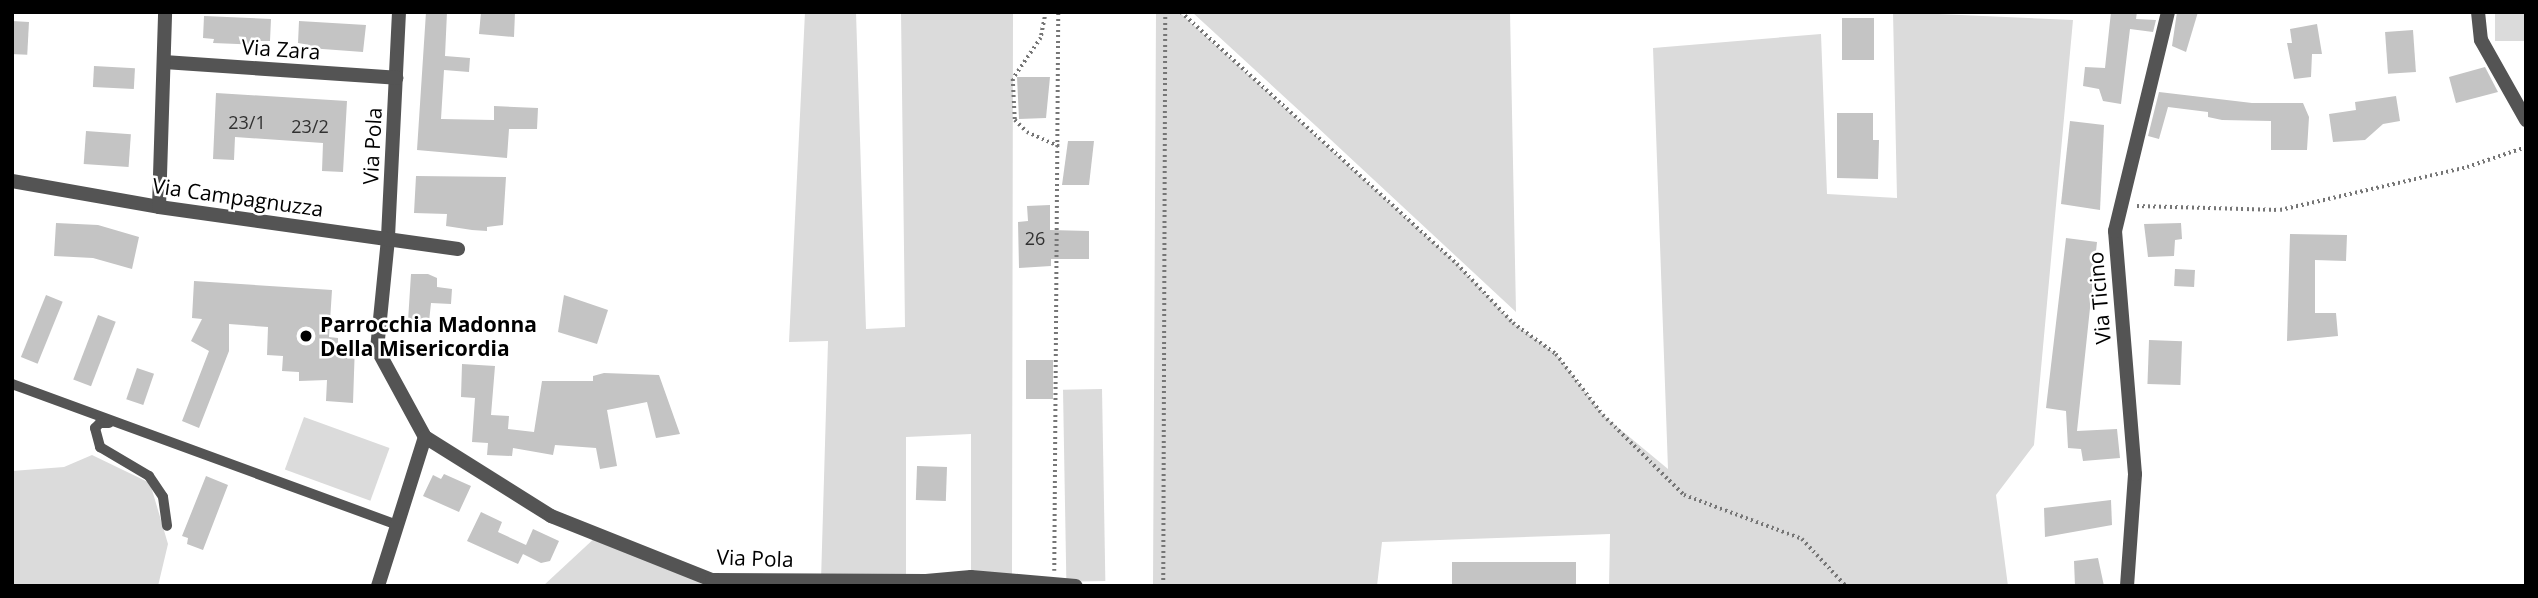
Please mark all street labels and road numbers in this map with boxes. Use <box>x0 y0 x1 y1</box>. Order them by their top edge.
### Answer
street label: Via Zara <box>241 34 321 64</box>
street label: Via Pola <box>357 107 387 185</box>
street label: Via Campagnuzza <box>151 173 325 221</box>
street label: Via Ticino <box>2082 251 2116 345</box>
street label: Via Pola <box>716 544 794 572</box>

